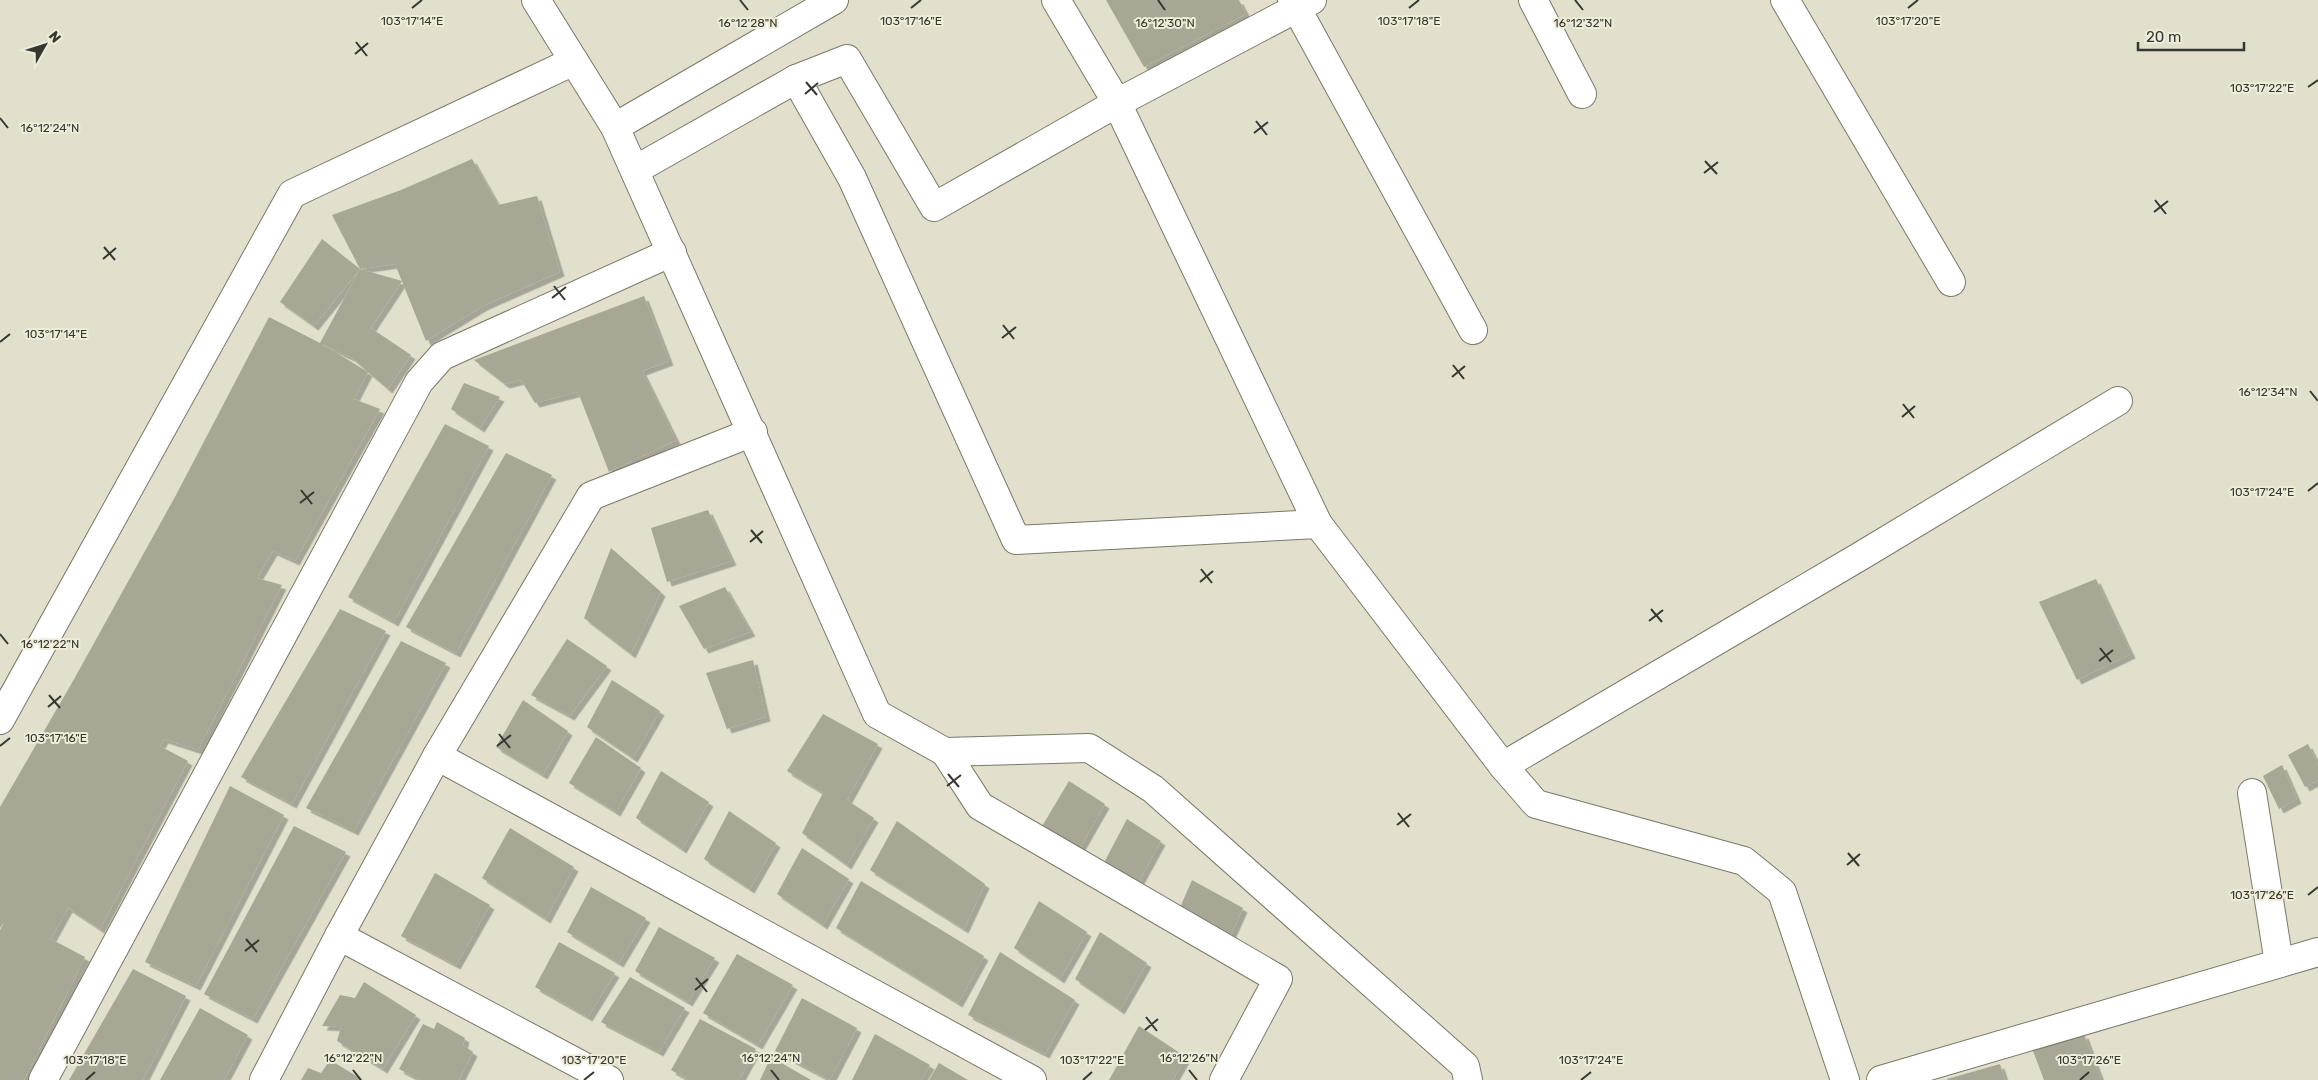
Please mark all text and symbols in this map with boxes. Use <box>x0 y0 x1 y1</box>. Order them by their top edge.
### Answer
text: 103°17'14"E <box>381 14 443 28</box>
text: 103°17'16"E <box>880 14 942 28</box>
text: 103°17'18"E <box>1377 14 1441 28</box>
text: 103°17'20"E <box>1876 14 1940 28</box>
text: 16°12'28"N <box>718 16 778 30</box>
text: 16°12'30"N <box>1135 16 1195 30</box>
text: 16°12'32"N <box>1554 16 1612 30</box>
north arrow <box>20 20 70 70</box>
scale bar <box>2138 20 2244 52</box>
text: N <box>45 28 64 46</box>
text: 20 m <box>2146 28 2181 46</box>
text: 103°17'22"E <box>2230 81 2294 95</box>
text: 16°12'24"N <box>21 121 79 135</box>
text: 103°17'14"E <box>25 327 87 341</box>
text: 16°12'34"N <box>2238 385 2298 399</box>
text: 103°17'24"E <box>2230 485 2294 499</box>
text: 16°12'22"N <box>21 637 79 651</box>
text: 103°17'16"E <box>25 731 87 745</box>
text: 103°17'26"E <box>2230 888 2294 902</box>
text: 16°12'22"N <box>324 1051 382 1065</box>
text: 16°12'24"N <box>742 1051 800 1065</box>
text: 16°12'26"N <box>1160 1051 1218 1065</box>
text: 103°17'18"E <box>63 1053 127 1067</box>
text: 103°17'20"E <box>562 1053 626 1067</box>
text: 103°17'22"E <box>1060 1053 1124 1067</box>
text: 103°17'24"E <box>1559 1053 1623 1067</box>
text: 103°17'26"E <box>2057 1053 2121 1067</box>

